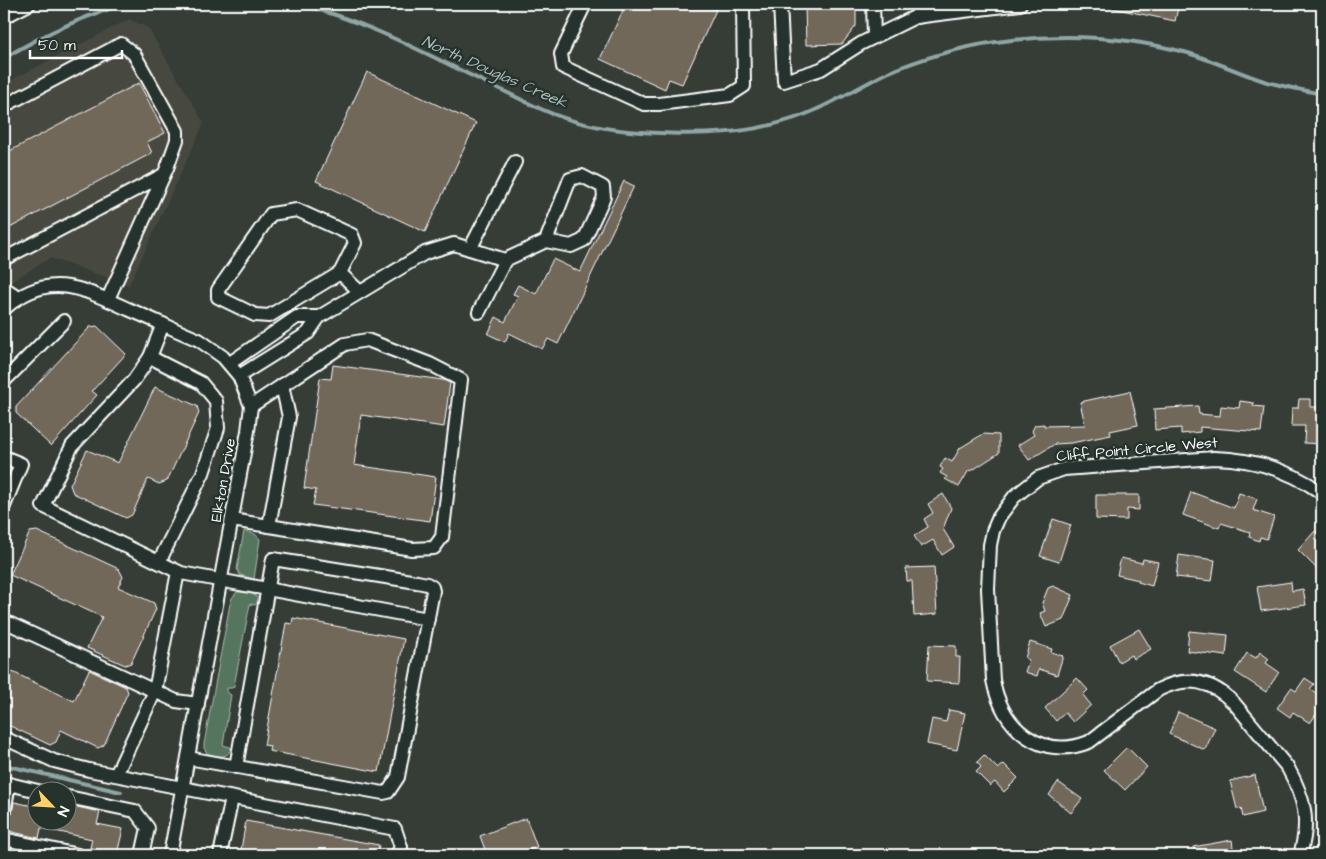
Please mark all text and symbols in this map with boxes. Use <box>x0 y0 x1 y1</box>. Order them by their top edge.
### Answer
scale bar <box>30 28 122 60</box>
water label: North Douglas Creek <box>418 30 572 115</box>
text: 50 m <box>38 35 76 56</box>
street label: Cliff Point Circle West <box>1055 432 1219 467</box>
street label: Elkton Drive <box>206 437 241 524</box>
north arrow <box>28 782 78 832</box>
text: N <box>52 803 74 819</box>

